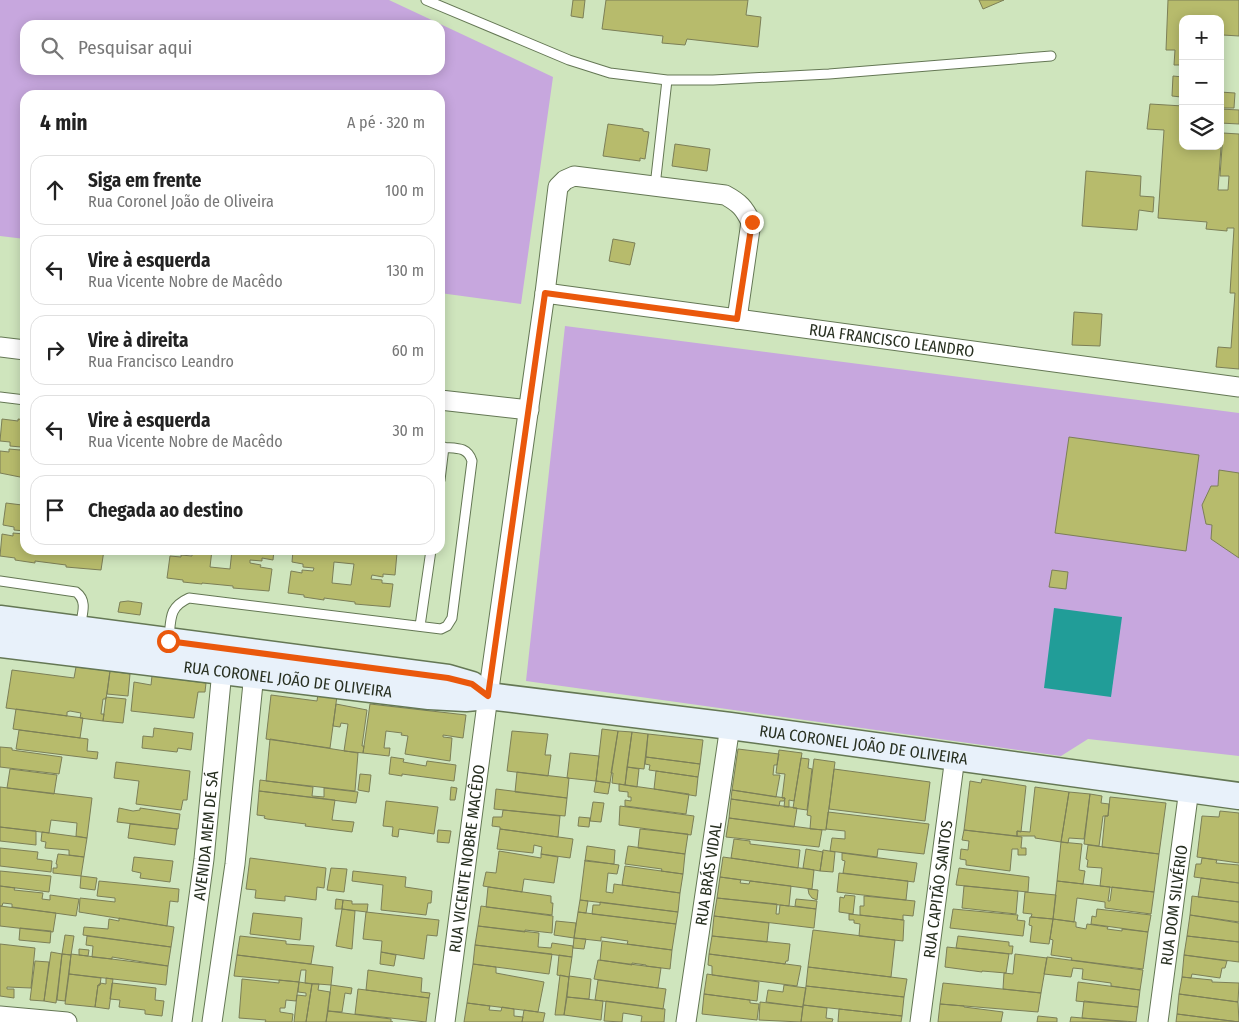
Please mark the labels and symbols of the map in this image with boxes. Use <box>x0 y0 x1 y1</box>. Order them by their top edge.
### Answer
route end <box>741 211 764 234</box>
street label: RUA FRANCISCO LEANDRO <box>808 319 976 361</box>
route start <box>157 630 180 653</box>
street label: RUA CORONEL JOÃO DE OLIVEIRA <box>183 657 394 701</box>
street label: RUA CORONEL JOÃO DE OLIVEIRA <box>758 721 969 768</box>
street label: RUA VICENTE NOBRE MACÊDO <box>445 763 488 954</box>
street label: AVENIDA MEM DE SÁ <box>189 769 222 901</box>
street label: RUA CAPITÃO SANTOS <box>919 819 956 959</box>
street label: RUA BRÁS VIDAL <box>691 820 725 927</box>
street label: RUA DOM SILVÉRIO <box>1156 844 1191 966</box>

